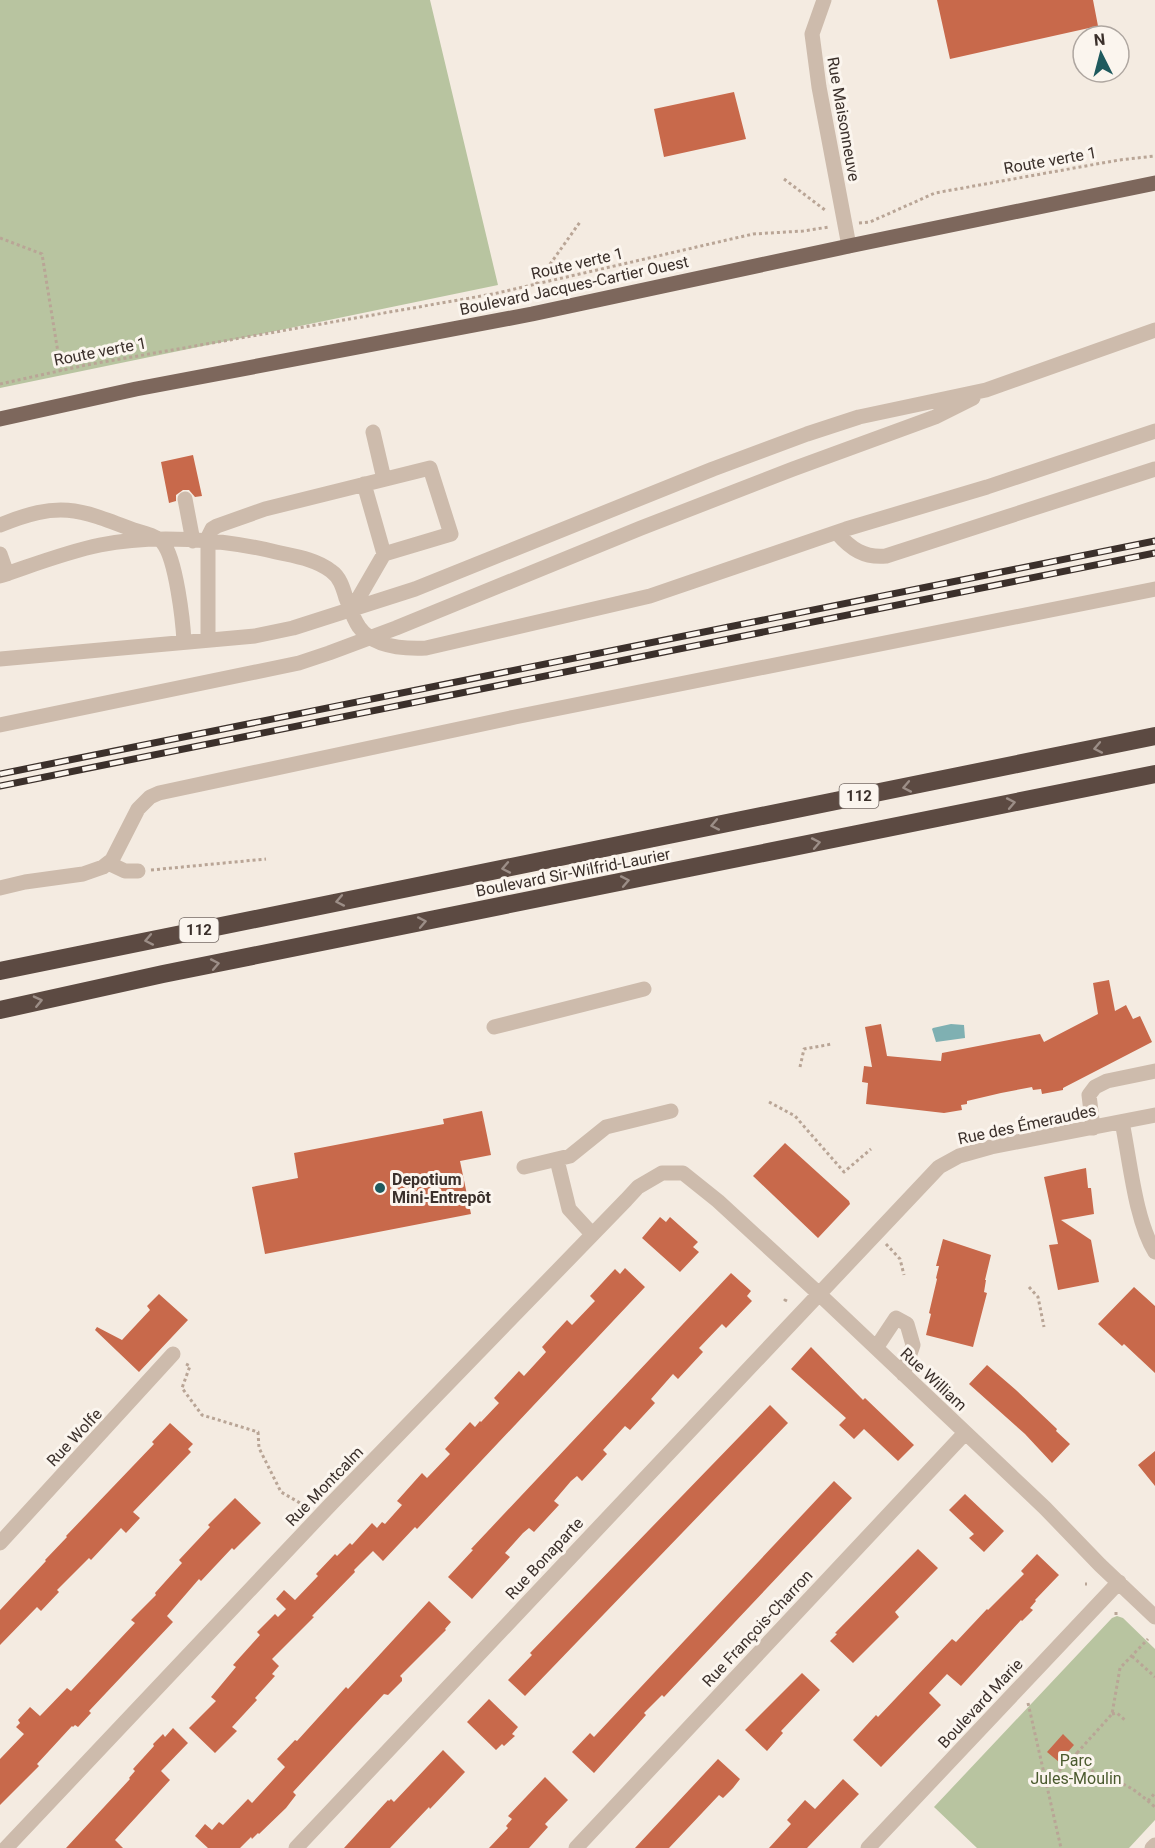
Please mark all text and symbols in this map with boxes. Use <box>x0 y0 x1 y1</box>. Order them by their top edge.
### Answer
north arrow <box>1071 24 1131 84</box>
text: N <box>1093 30 1106 50</box>
street label: Rue Maisonneuve <box>823 55 864 183</box>
street label: Route verte 1 <box>1002 143 1098 178</box>
street label: Route verte 1 <box>529 244 625 283</box>
street label: Boulevard Jacques-Cartier Ouest <box>458 252 690 319</box>
street label: Route verte 1 <box>52 333 148 370</box>
one-way arrow <box>1093 741 1103 754</box>
one-way arrow <box>902 780 912 793</box>
road number: 112 <box>840 784 878 808</box>
one-way arrow <box>1006 797 1016 810</box>
one-way arrow <box>711 818 721 831</box>
one-way arrow <box>811 837 821 850</box>
street label: Boulevard Sir-Wilfrid-Laurier <box>474 844 672 901</box>
one-way arrow <box>501 860 511 873</box>
one-way arrow <box>620 875 630 888</box>
one-way arrow <box>336 894 346 907</box>
one-way arrow <box>417 916 427 929</box>
road number: 112 <box>180 918 218 942</box>
one-way arrow <box>144 932 154 945</box>
one-way arrow <box>210 958 220 971</box>
one-way arrow <box>32 995 42 1008</box>
street label: Rue des Émeraudes <box>956 1101 1098 1148</box>
place label: Depotium Mini-Entrepôt <box>392 1170 492 1207</box>
marker: Depotium Mini-Entrepôt <box>373 1181 387 1195</box>
street label: Rue William <box>897 1344 971 1415</box>
street label: Rue Wolfe <box>43 1405 106 1470</box>
street label: Rue Montcalm <box>282 1443 367 1530</box>
street label: Rue Bonaparte <box>502 1513 587 1603</box>
street label: Rue François-Charron <box>698 1566 817 1691</box>
street label: Boulevard Marie <box>934 1655 1027 1752</box>
park label: Parc Jules-Moulin <box>1030 1751 1122 1788</box>

